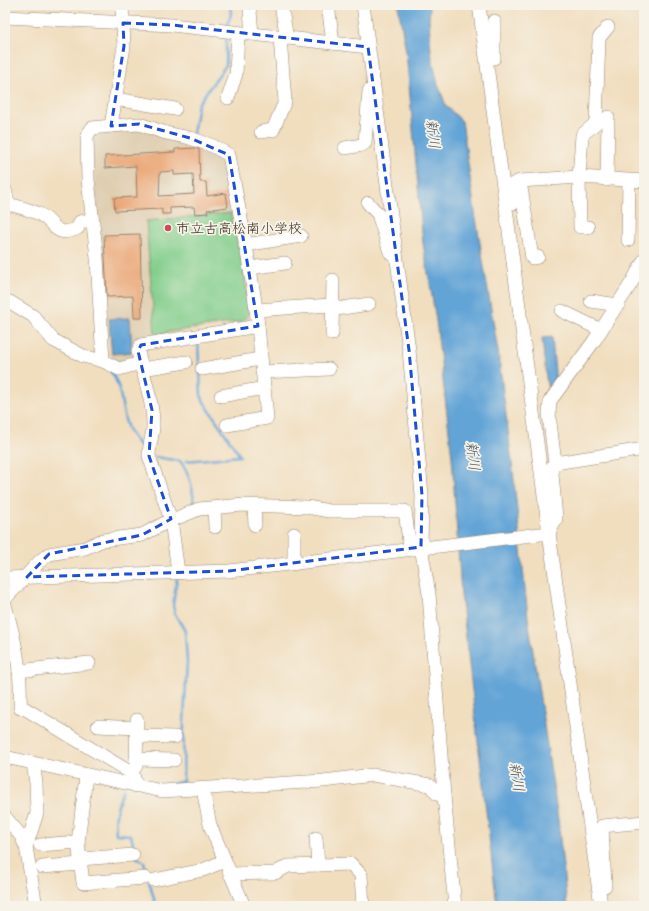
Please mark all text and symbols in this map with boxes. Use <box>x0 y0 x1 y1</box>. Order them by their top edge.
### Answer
water label: 新川 <box>419 118 445 150</box>
place label: 市立古高松南小学校 <box>176 219 302 240</box>
marker: 市立古高松南小学校 <box>163 223 173 233</box>
water label: 新川 <box>459 440 485 472</box>
water label: 新川 <box>503 761 529 794</box>

